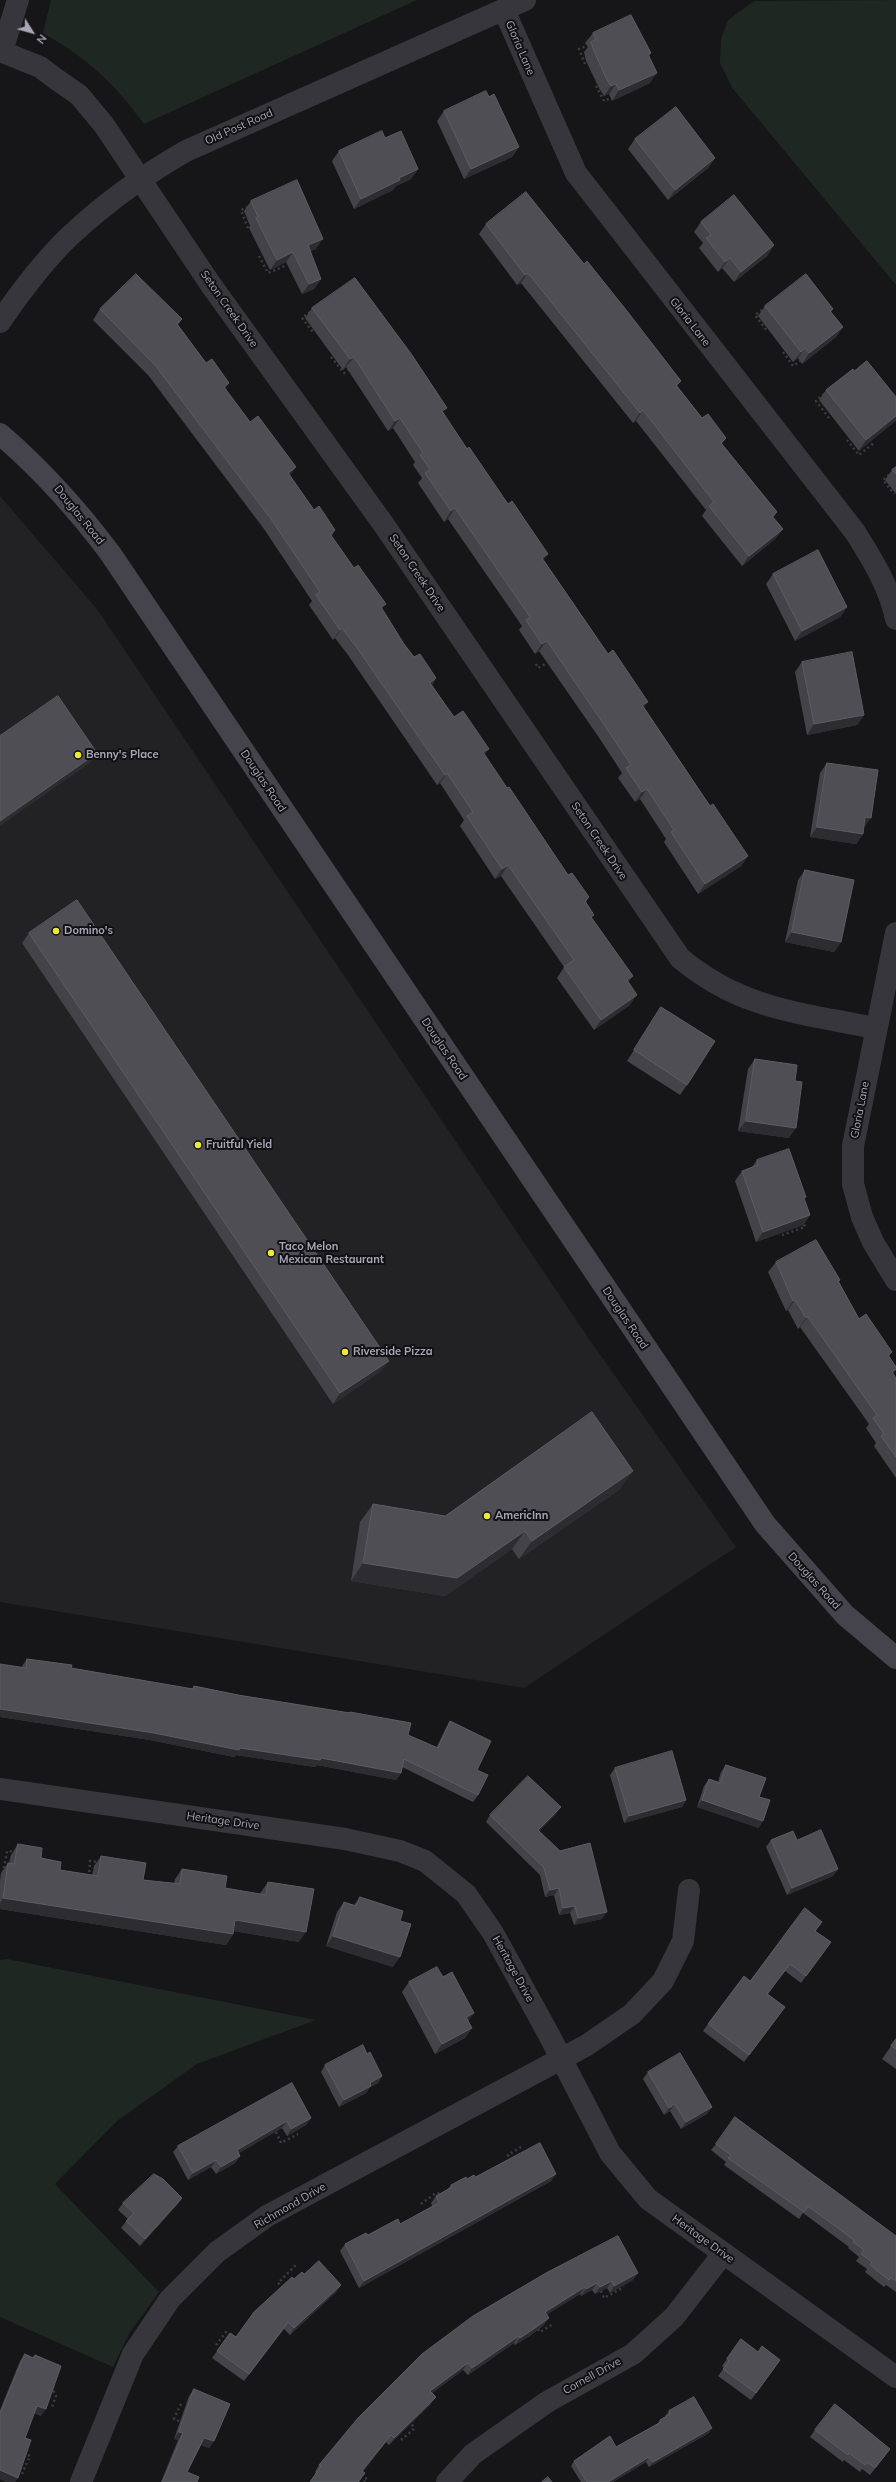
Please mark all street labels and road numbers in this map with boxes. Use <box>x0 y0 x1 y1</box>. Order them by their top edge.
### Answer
street label: Gloria Lane <box>503 19 537 77</box>
street label: Old Post Road <box>203 106 275 148</box>
street label: Seton Creek Drive <box>198 268 260 350</box>
street label: Gloria Lane <box>667 295 713 349</box>
street label: Douglas Road <box>51 483 107 547</box>
street label: Seton Creek Drive <box>386 532 448 614</box>
street label: Douglas Road <box>237 747 289 815</box>
street label: Seton Creek Drive <box>568 800 630 882</box>
street label: Douglas Road <box>418 1015 470 1083</box>
street label: Gloria Lane <box>848 1080 872 1140</box>
street label: Douglas Road <box>599 1284 651 1352</box>
street label: Douglas Road <box>785 1550 843 1612</box>
street label: Heritage Drive <box>186 1809 260 1833</box>
street label: Heritage Drive <box>489 1934 537 2004</box>
street label: Richmond Drive <box>252 2180 328 2232</box>
street label: Heritage Drive <box>669 2212 737 2266</box>
street label: Cornell Drive <box>561 2355 623 2397</box>

